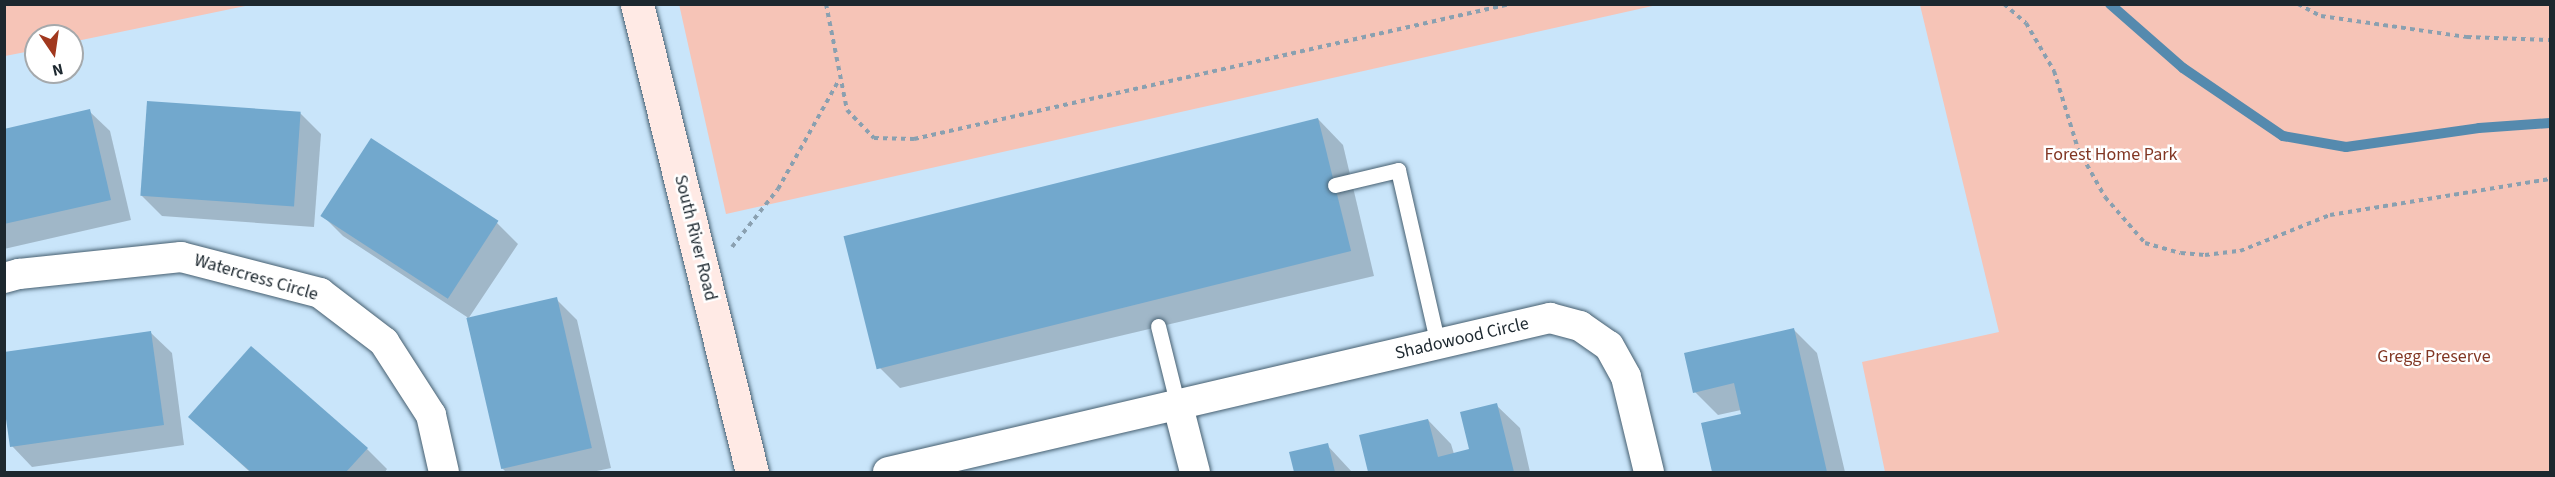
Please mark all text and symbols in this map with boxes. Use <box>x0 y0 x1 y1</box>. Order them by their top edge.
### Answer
north arrow <box>24 24 84 84</box>
text: N <box>50 58 65 82</box>
park label: Forest Home Park <box>2045 144 2177 166</box>
street label: South River Road <box>669 173 721 303</box>
street label: Watercress Circle <box>192 250 320 306</box>
street label: Shadowood Circle <box>1393 313 1531 365</box>
park label: Gregg Preserve <box>2377 346 2491 368</box>

